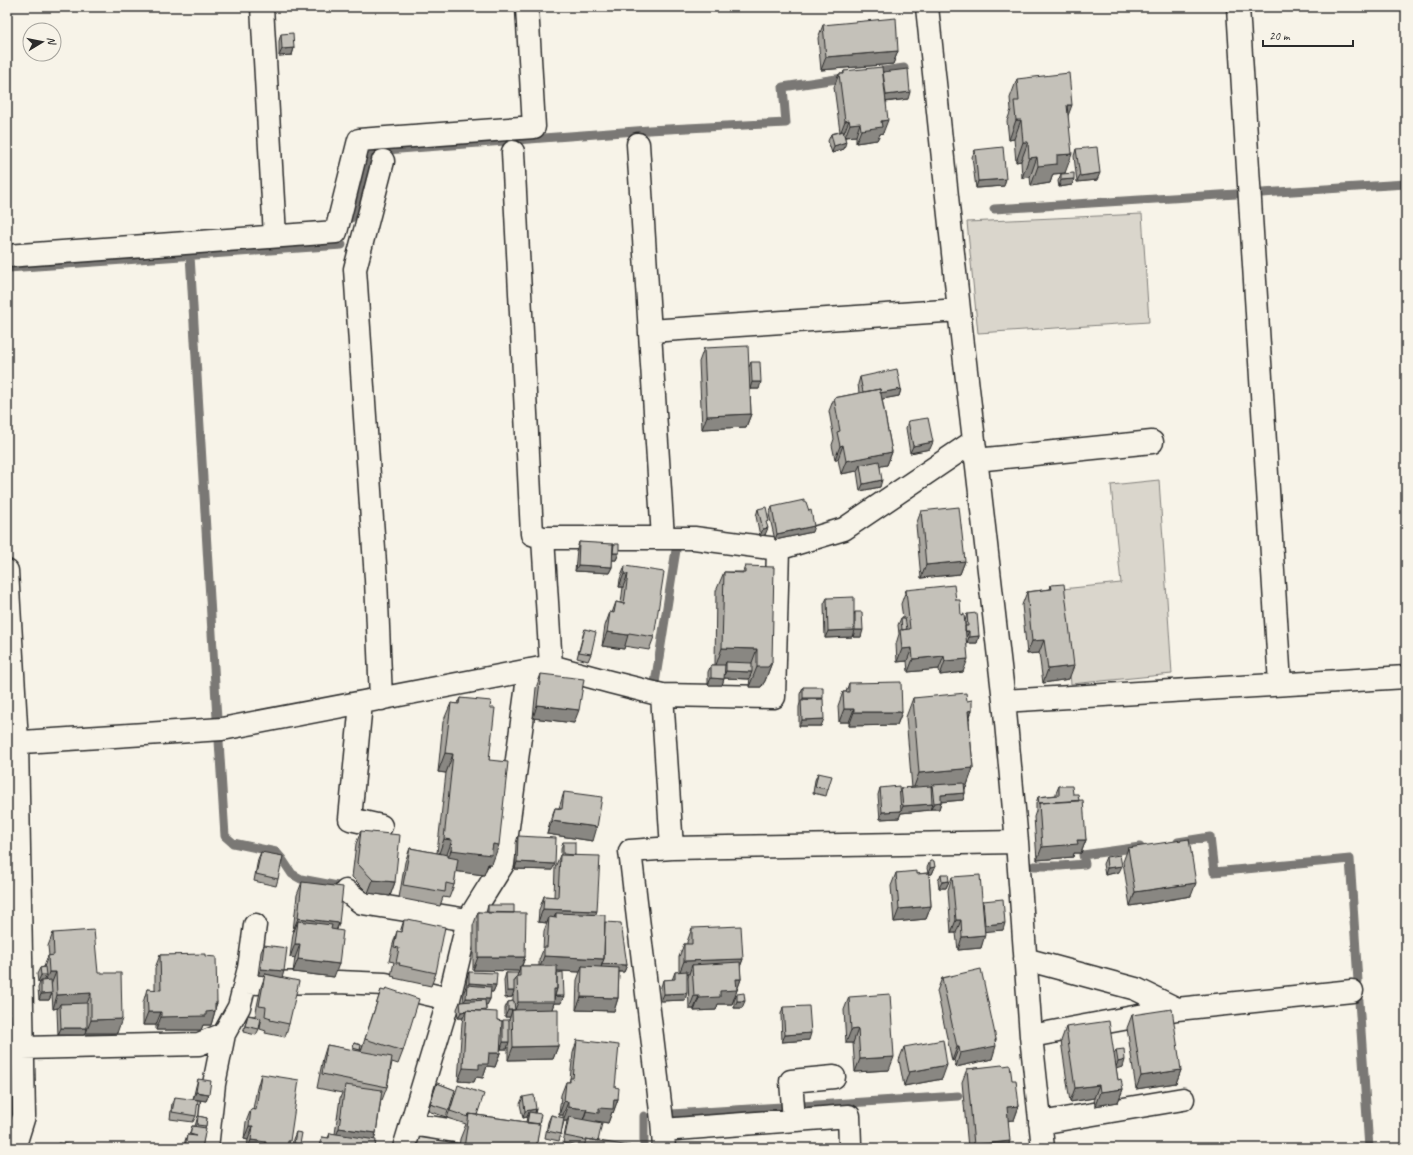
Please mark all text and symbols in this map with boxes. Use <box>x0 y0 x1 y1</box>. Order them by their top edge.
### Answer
north arrow <box>22 22 62 62</box>
scale bar <box>1263 22 1353 48</box>
text: 20 m <box>1269 28 1291 44</box>
text: N <box>44 36 60 47</box>

